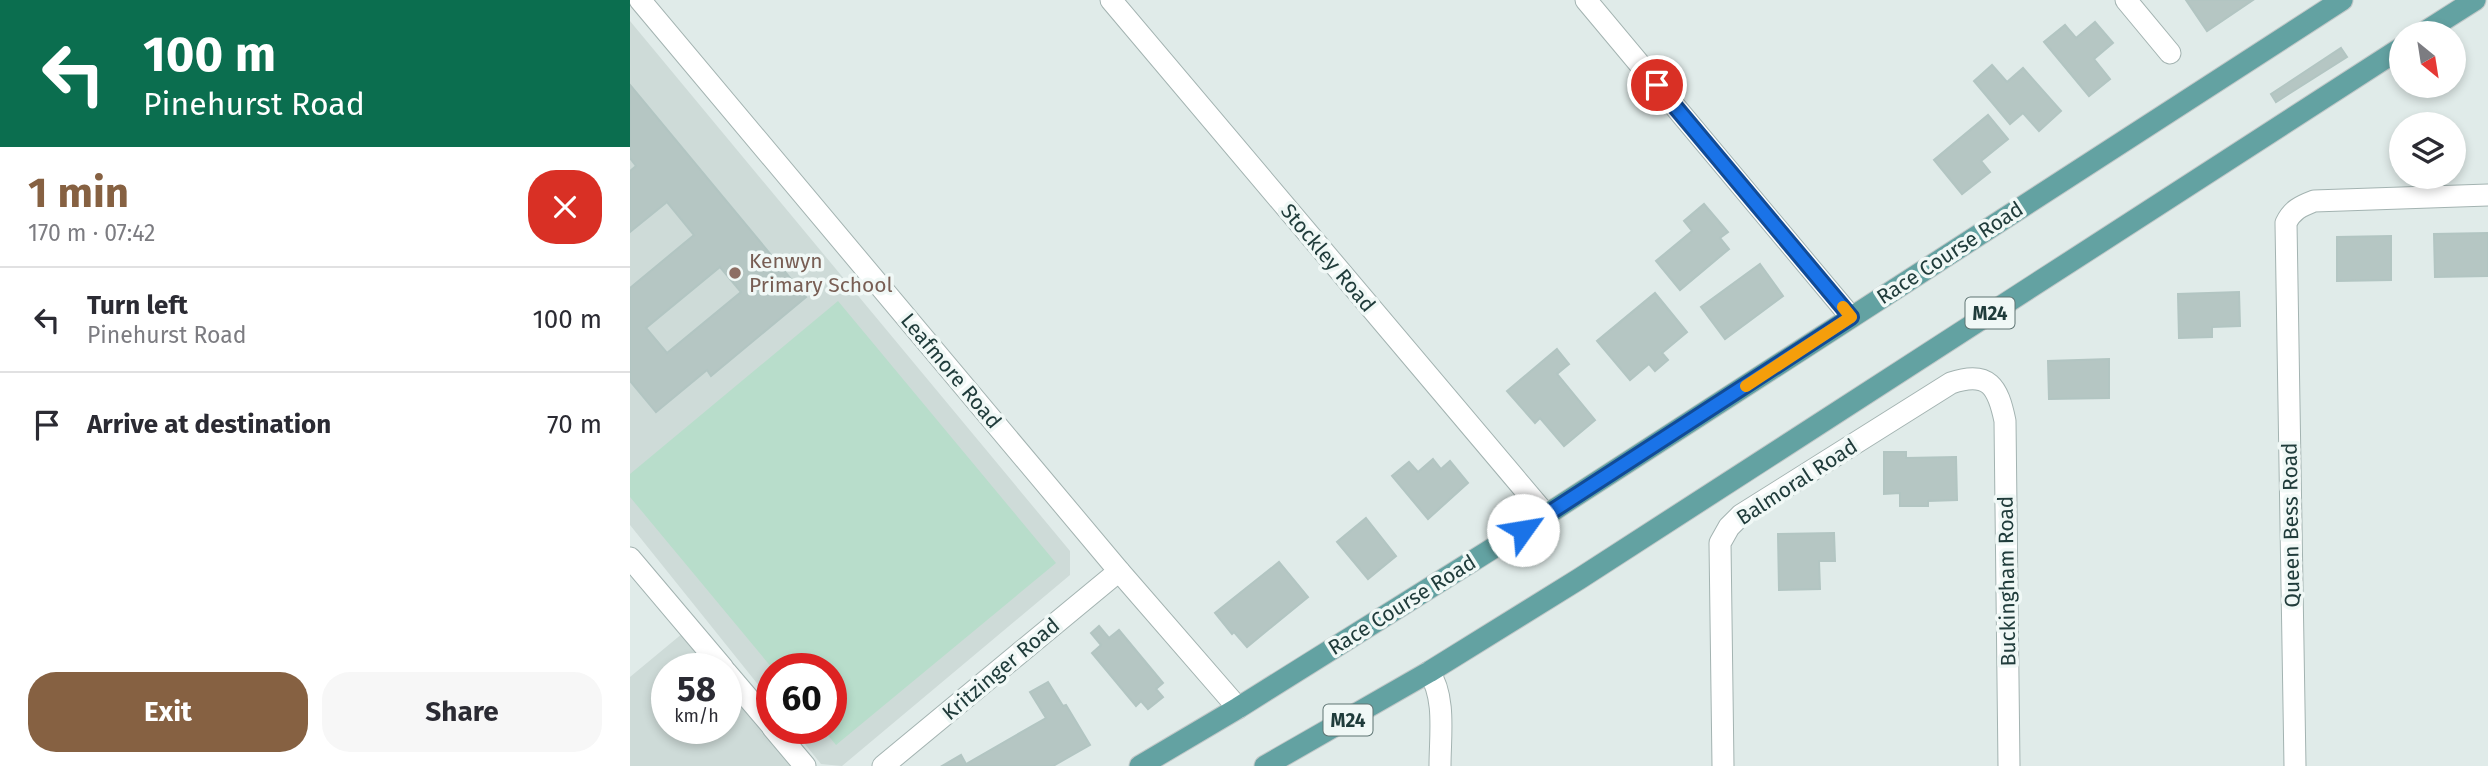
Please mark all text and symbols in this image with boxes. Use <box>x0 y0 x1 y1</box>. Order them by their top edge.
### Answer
north arrow <box>2389 21 2466 98</box>
map controls <box>2389 21 2466 189</box>
text: 100 m <box>143 25 276 84</box>
icon: left <box>28 28 119 119</box>
pin <box>1627 55 1687 115</box>
icon: arrive <box>1638 66 1676 104</box>
text: Pinehurst Road <box>143 85 365 123</box>
button: layers <box>2389 112 2466 189</box>
text: 1 min <box>28 168 129 218</box>
button: close <box>528 170 602 244</box>
street label: Race Course Road <box>1872 196 2028 310</box>
street label: Stockley Road <box>1275 199 1381 317</box>
text: 170 m · 07:42 <box>28 219 155 247</box>
place label: Kenwyn Primary School <box>749 248 893 298</box>
marker: Kenwyn Primary School <box>727 265 743 281</box>
text: Turn left <box>87 290 188 321</box>
road number: M24 <box>1966 298 2014 328</box>
icon: left <box>28 301 66 339</box>
text: 100 m <box>533 304 602 335</box>
street label: Leafmore Road <box>895 308 1007 434</box>
text: Pinehurst Road <box>87 321 246 349</box>
icon: arrive <box>28 406 66 444</box>
text: Arrive at destination <box>87 409 331 440</box>
text: 70 m <box>547 409 602 440</box>
street label: Balmoral Road <box>1732 433 1862 531</box>
street label: Queen Bess Road <box>2277 442 2305 608</box>
position arrow <box>1486 493 1560 567</box>
street label: Buckingham Road <box>1993 495 2021 667</box>
street label: Race Course Road <box>1323 549 1481 661</box>
street label: Kritzinger Road <box>937 612 1065 726</box>
speed limit sign: 60 <box>756 653 847 744</box>
text: 58 <box>677 668 716 710</box>
button: Exit <box>28 672 308 752</box>
button: Share <box>322 672 602 752</box>
text: km/h <box>674 705 719 727</box>
road number: M24 <box>1324 705 1372 736</box>

